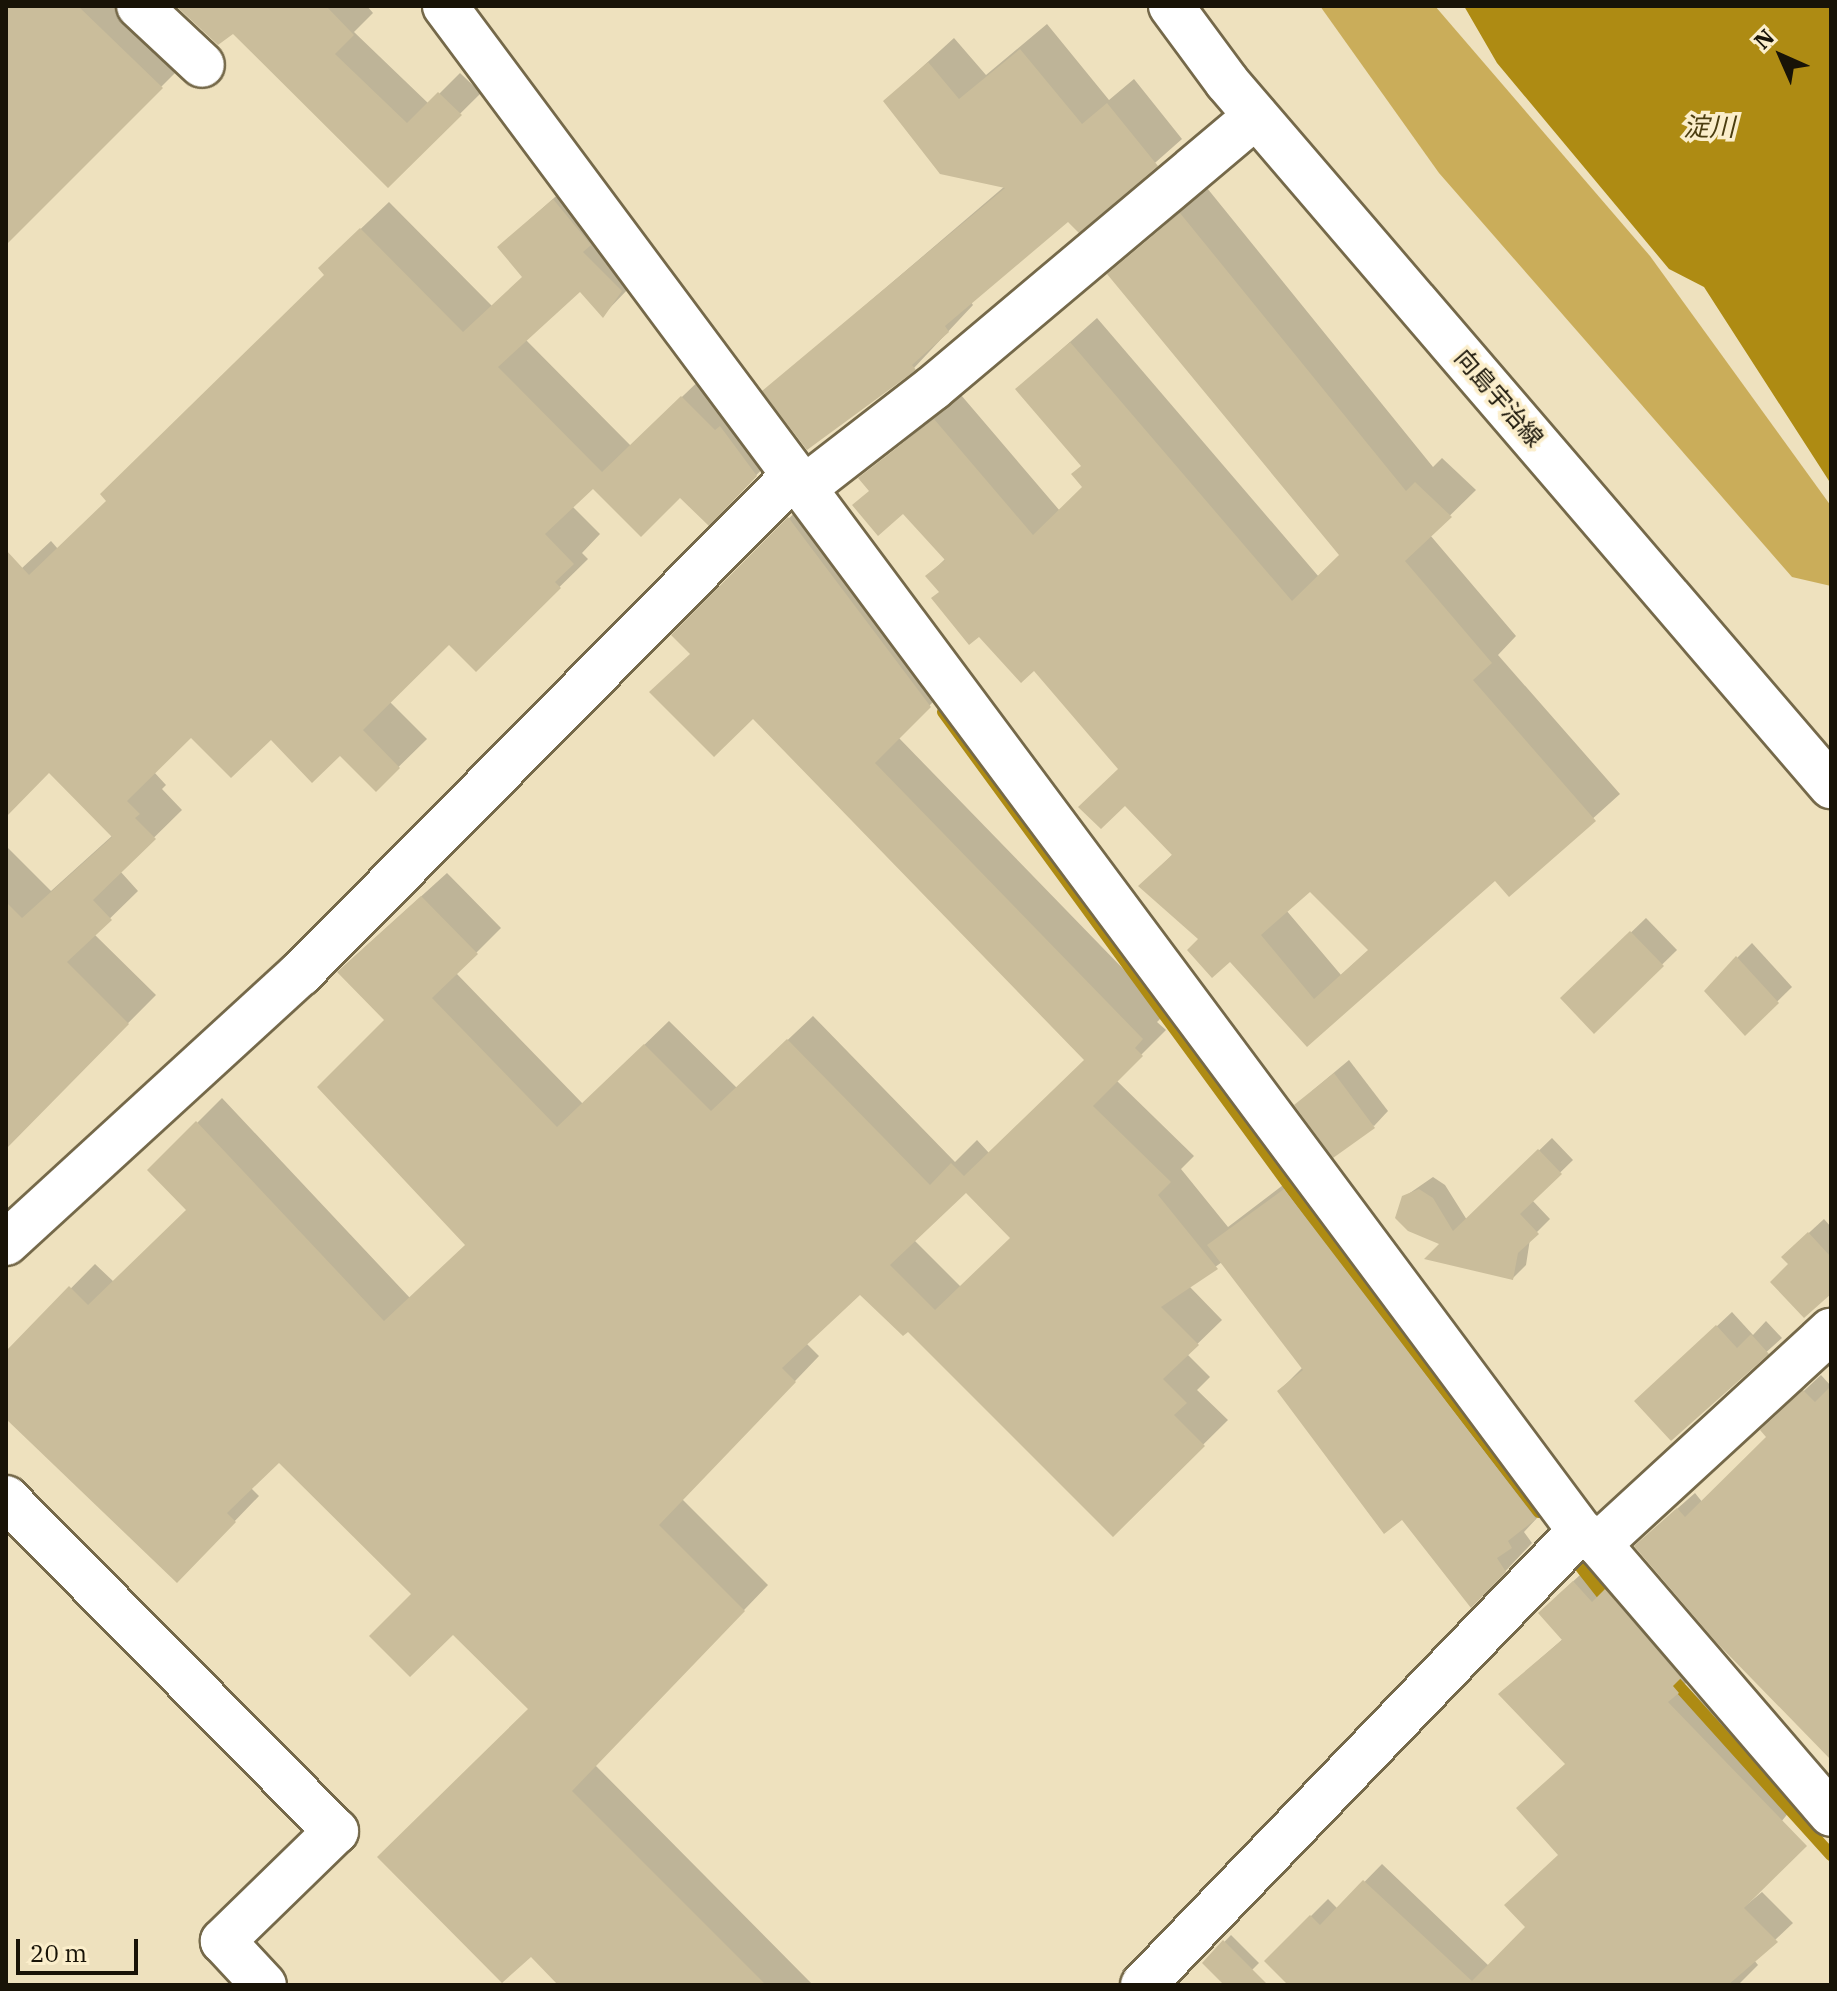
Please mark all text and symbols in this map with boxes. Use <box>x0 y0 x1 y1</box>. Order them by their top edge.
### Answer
north arrow <box>1741 16 1821 96</box>
text: N <box>1747 22 1780 55</box>
water label: 淀川 <box>1683 111 1735 143</box>
street label: 向島宇治線 <box>1449 343 1549 453</box>
scale bar <box>20 1923 142 1973</box>
text: 20 m <box>30 1937 87 1969</box>

